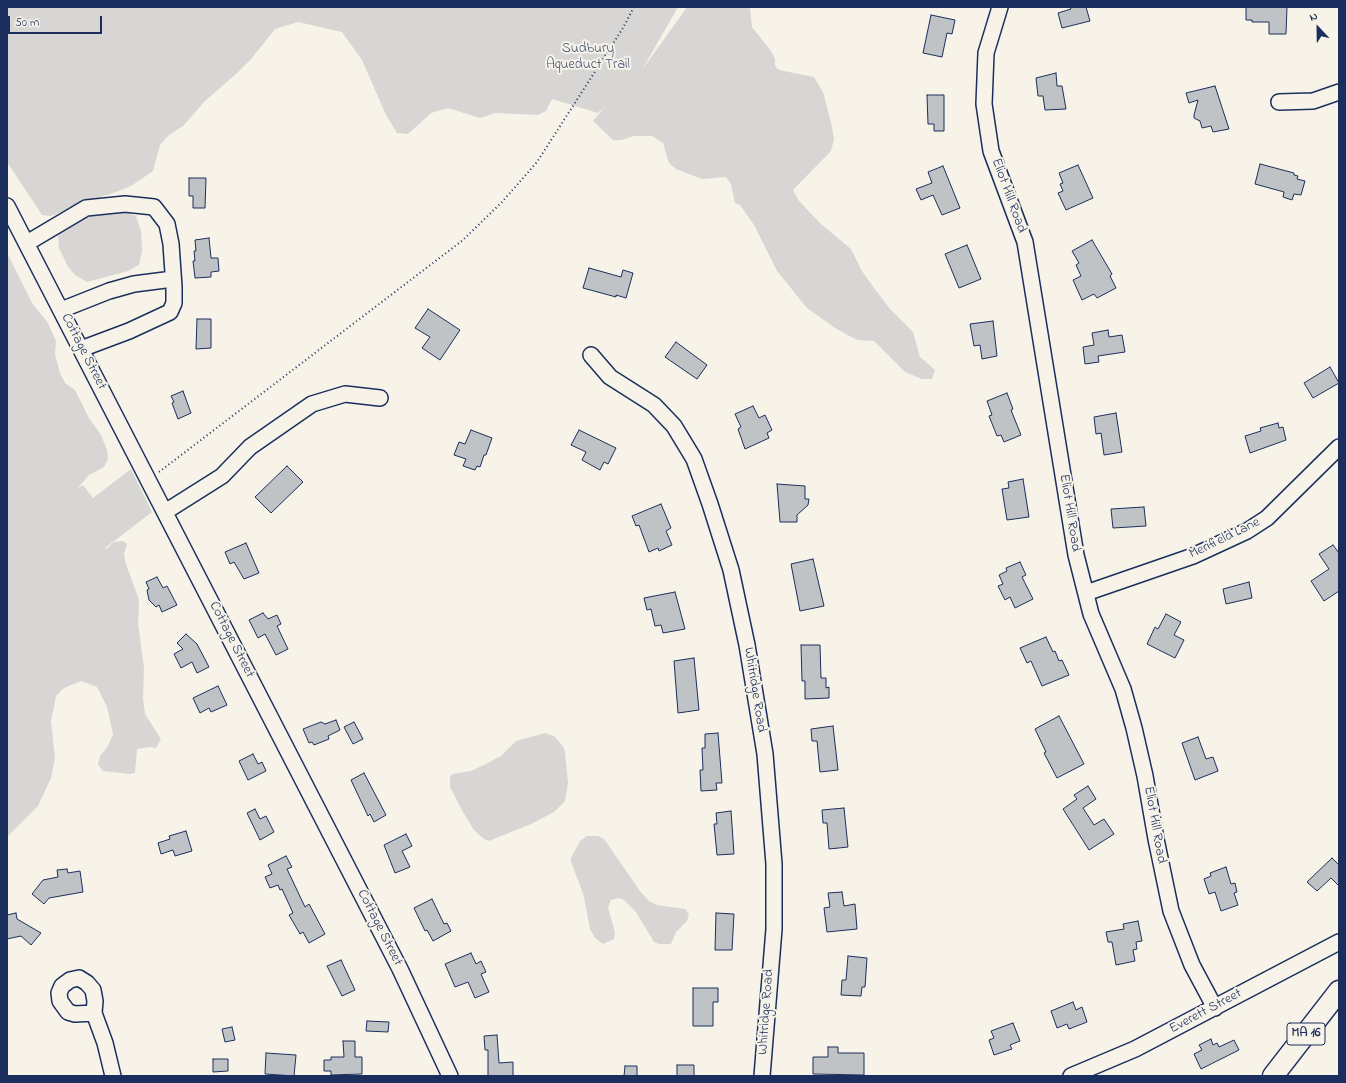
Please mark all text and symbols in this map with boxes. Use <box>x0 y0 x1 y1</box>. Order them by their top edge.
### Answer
scale bar <box>10 8 104 34</box>
north arrow <box>1298 8 1338 48</box>
text: N <box>1307 8 1320 26</box>
text: 50 m <box>15 14 39 32</box>
park label: Sudbury Aqueduct Trail <box>546 42 630 74</box>
street label: Eliot Hill Road <box>987 156 1029 236</box>
street label: Cottage Street <box>57 311 109 393</box>
street label: Eliot Hill Road <box>1055 473 1083 553</box>
street label: Merifield Lane <box>1187 515 1263 563</box>
street label: Cottage Street <box>205 599 257 681</box>
street label: Whitridge Road <box>739 646 769 734</box>
street label: Eliot Hill Road <box>1139 785 1169 865</box>
street label: Cottage Street <box>353 887 405 969</box>
street label: Whitridge Road <box>756 969 778 1055</box>
street label: Everett Street <box>1167 986 1245 1038</box>
road number: MA 16 <box>1287 1023 1325 1045</box>

